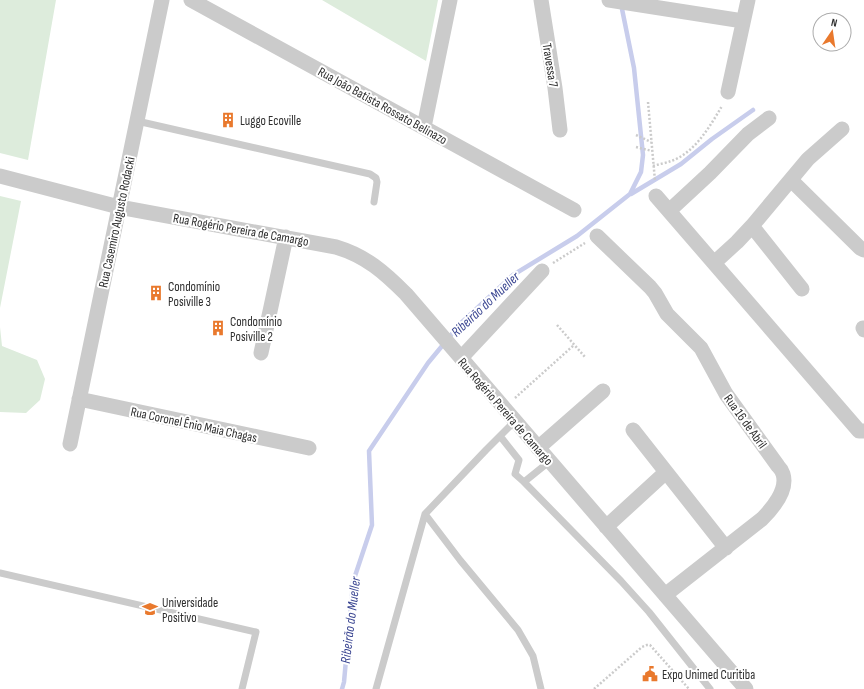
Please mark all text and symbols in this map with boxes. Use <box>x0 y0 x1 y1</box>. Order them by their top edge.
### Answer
north arrow <box>812 12 852 52</box>
text: N <box>830 16 839 30</box>
street label: Travessa 7 <box>539 42 562 89</box>
street label: Rua João Batista Rossato Belinazo <box>315 64 450 148</box>
building icon: Luggo Ecoville <box>219 111 237 129</box>
place label: Luggo Ecoville <box>240 113 301 129</box>
street label: Rua Casemiro Augusto Rodacki <box>95 155 139 289</box>
street label: Rua Rogério Pereira de Camargo <box>172 210 310 250</box>
water label: Ribeirão do Mueller <box>448 268 524 340</box>
place label: Condomínio Posiville 3 <box>168 279 220 310</box>
building icon: Condomínio Posiville 3 <box>147 284 165 302</box>
place label: Condomínio Posiville 2 <box>230 314 282 345</box>
building icon: Condomínio Posiville 2 <box>209 319 227 337</box>
street label: Rua Rogério Pereira de Camargo <box>454 355 556 469</box>
street label: Rua 16 de Abril <box>720 391 770 452</box>
street label: Rua Coronel Ênio Maia Chagas <box>129 404 259 446</box>
water label: Ribeirão do Mueller <box>337 575 364 664</box>
place label: Universidade Positivo <box>162 595 218 626</box>
school or university icon: Universidade Positivo <box>141 600 159 618</box>
public building icon: Expo Unimed Curitiba <box>641 665 659 683</box>
place label: Expo Unimed Curitiba <box>662 667 755 683</box>

